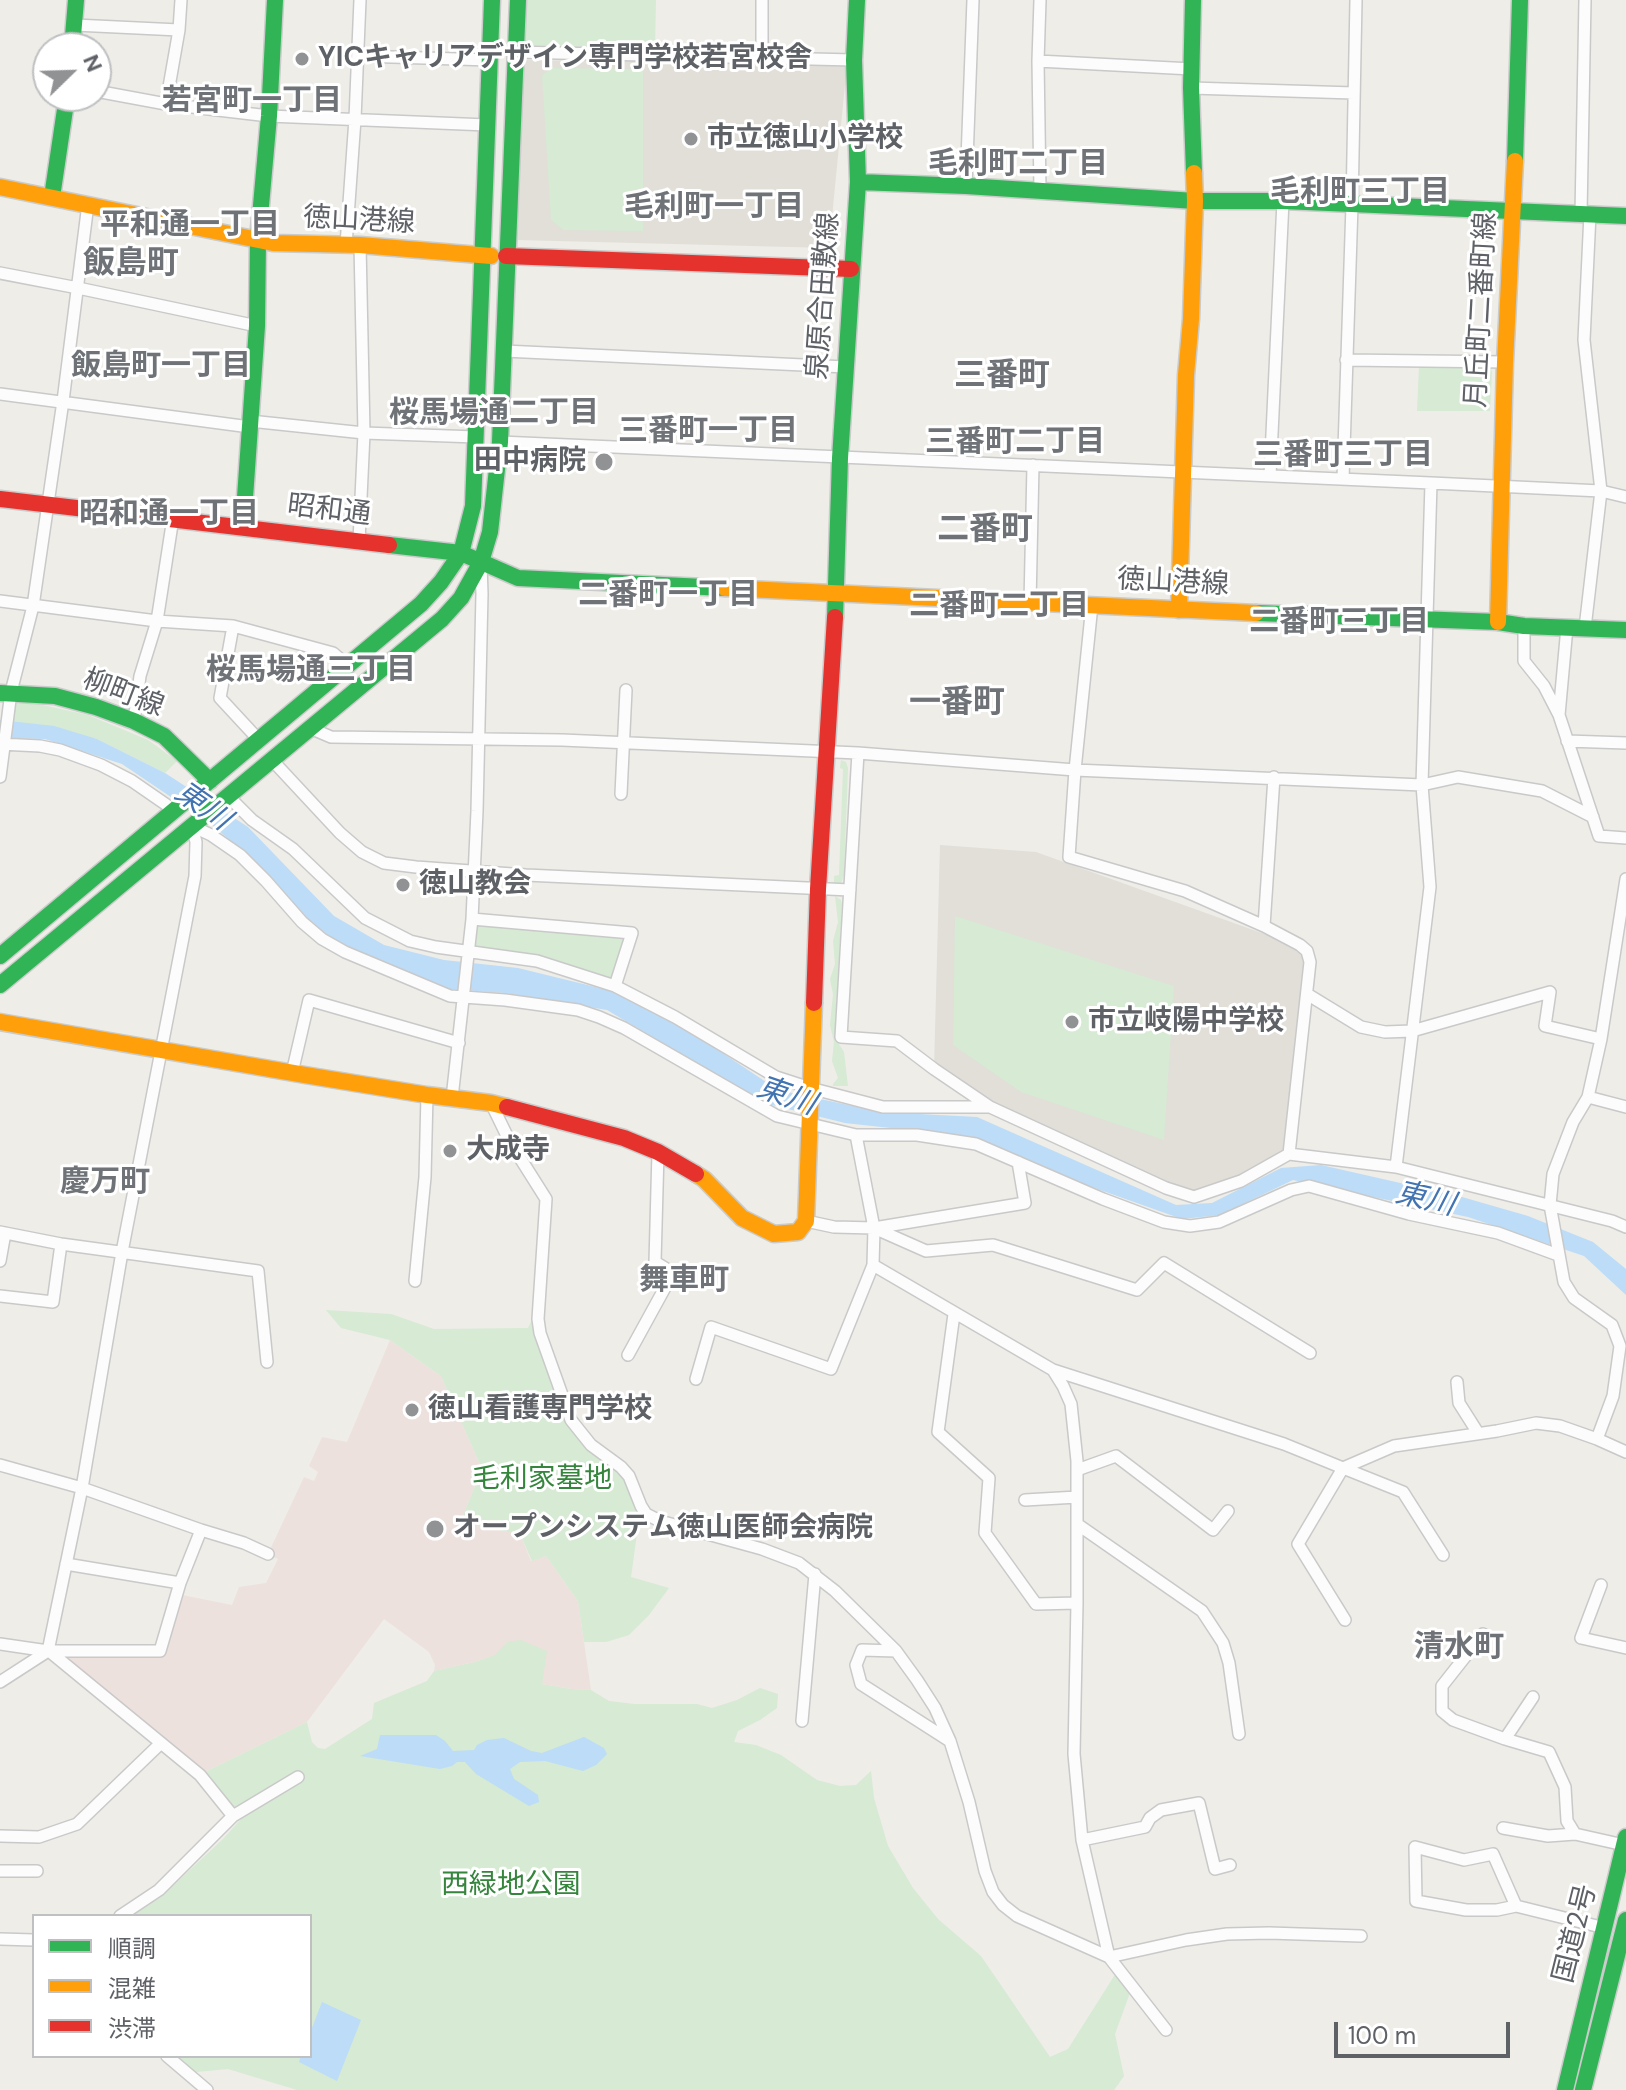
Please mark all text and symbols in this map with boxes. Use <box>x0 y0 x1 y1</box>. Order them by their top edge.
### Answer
north arrow <box>32 32 112 112</box>
place label: YICキャリアデザイン専門学校若宮校舎 <box>318 42 812 76</box>
text: N <box>76 50 109 76</box>
marker: YICキャリアデザイン専門学校若宮校舎 <box>293 50 311 68</box>
district label: 若宮町一丁目 <box>162 84 342 120</box>
place label: 市立徳山小学校 <box>707 122 903 156</box>
marker: 市立徳山小学校 <box>682 130 700 148</box>
district label: 毛利町二丁目 <box>928 147 1108 183</box>
district label: 毛利町三丁目 <box>1270 175 1450 211</box>
district label: 毛利町一丁目 <box>624 190 804 226</box>
street label: 徳山港線 <box>302 201 416 241</box>
district label: 平和通一丁目 <box>100 208 280 244</box>
street label: 泉原合田敷線 <box>801 211 847 381</box>
street label: 月丘町二番町線 <box>1460 211 1504 409</box>
district label: 飯島町 <box>83 246 179 284</box>
district label: 飯島町一丁目 <box>71 349 251 385</box>
district label: 三番町 <box>954 358 1050 396</box>
district label: 桜馬場通二丁目 <box>389 396 599 432</box>
district label: 三番町一丁目 <box>618 414 798 450</box>
district label: 三番町二丁目 <box>925 425 1105 461</box>
district label: 三番町三丁目 <box>1253 438 1433 474</box>
place label: 田中病院 <box>474 445 586 479</box>
marker: 田中病院 <box>593 451 615 473</box>
street label: 昭和通 <box>285 489 373 533</box>
district label: 昭和通一丁目 <box>79 497 259 533</box>
district label: 二番町 <box>937 512 1033 550</box>
street label: 徳山港線 <box>1116 563 1230 603</box>
district label: 二番町一丁目 <box>578 578 758 614</box>
district label: 二番町二丁目 <box>909 589 1089 625</box>
district label: 二番町三丁目 <box>1249 605 1429 641</box>
district label: 桜馬場通三丁目 <box>206 653 416 689</box>
street label: 柳町線 <box>78 663 168 725</box>
district label: 一番町 <box>909 685 1005 723</box>
water label: 東川 <box>167 775 237 839</box>
place label: 徳山教会 <box>419 868 531 902</box>
marker: 徳山教会 <box>394 876 412 894</box>
place label: 市立岐陽中学校 <box>1088 1005 1284 1039</box>
marker: 市立岐陽中学校 <box>1063 1013 1081 1031</box>
water label: 東川 <box>752 1070 820 1124</box>
place label: 大成寺 <box>466 1134 550 1168</box>
marker: 大成寺 <box>441 1142 459 1160</box>
district label: 慶万町 <box>60 1165 150 1201</box>
water label: 東川 <box>1392 1176 1458 1224</box>
district label: 舞車町 <box>639 1263 729 1299</box>
place label: 徳山看護専門学校 <box>428 1393 652 1427</box>
marker: 徳山看護専門学校 <box>403 1401 421 1419</box>
park label: 毛利家墓地 <box>472 1463 612 1497</box>
place label: オープンシステム徳山医師会病院 <box>453 1512 873 1546</box>
marker: オープンシステム徳山医師会病院 <box>424 1518 446 1540</box>
district label: 清水町 <box>1414 1630 1504 1666</box>
park label: 西緑地公園 <box>441 1869 581 1903</box>
street label: 国道2号 <box>1548 1881 1604 1987</box>
legend <box>32 1914 312 2058</box>
text: 順調 <box>108 1933 156 1964</box>
text: 混雑 <box>108 1973 156 2004</box>
scale bar <box>1338 2006 1514 2056</box>
text: 渋滞 <box>108 2013 156 2044</box>
text: 100 m <box>1348 2020 1416 2051</box>

